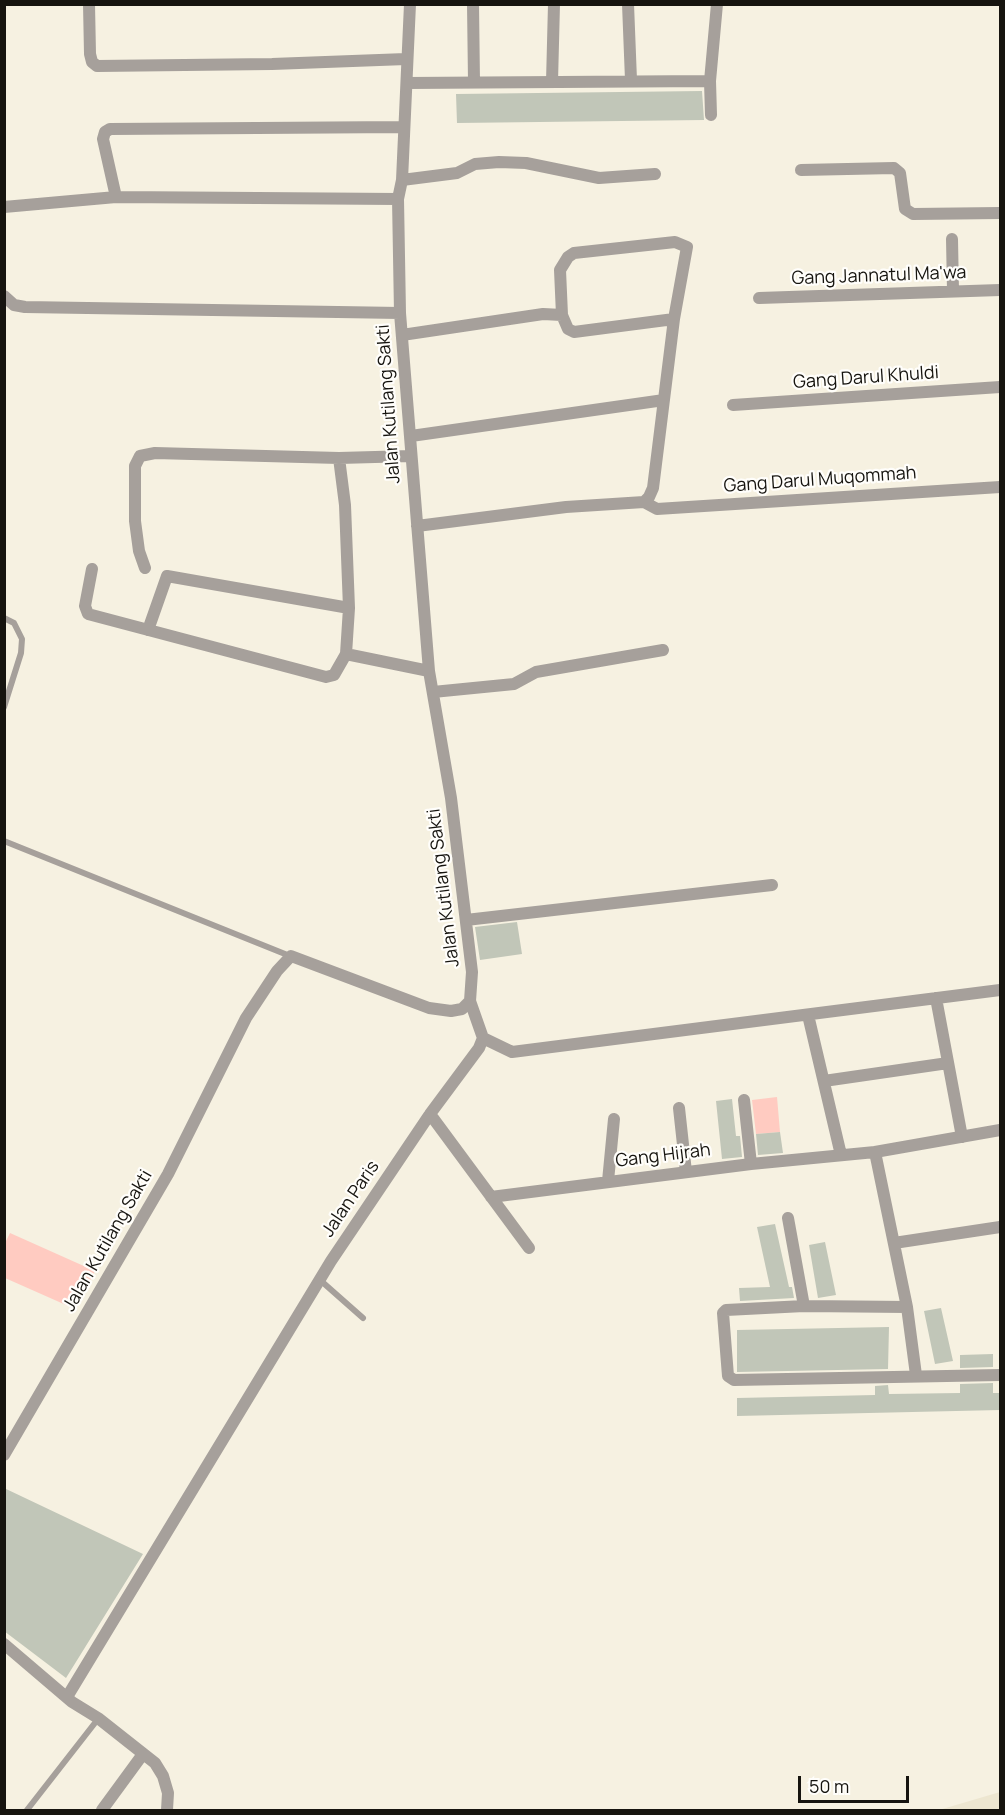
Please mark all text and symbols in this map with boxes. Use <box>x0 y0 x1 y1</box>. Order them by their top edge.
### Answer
street label: Gang Jannatul Ma'wa <box>791 262 967 290</box>
street label: Jalan Kutilang Sakti <box>373 324 405 484</box>
street label: Gang Darul Khuldi <box>793 362 939 394</box>
street label: Gang Darul Muqommah <box>723 462 917 498</box>
street label: Jalan Kutilang Sakti <box>424 807 464 969</box>
street label: Gang Hijrah <box>614 1139 712 1173</box>
street label: Jalan Paris <box>318 1157 384 1241</box>
street label: Jalan Kutilang Sakti <box>59 1167 157 1315</box>
scale bar <box>801 1764 912 1802</box>
text: 50 m <box>809 1774 849 1798</box>

